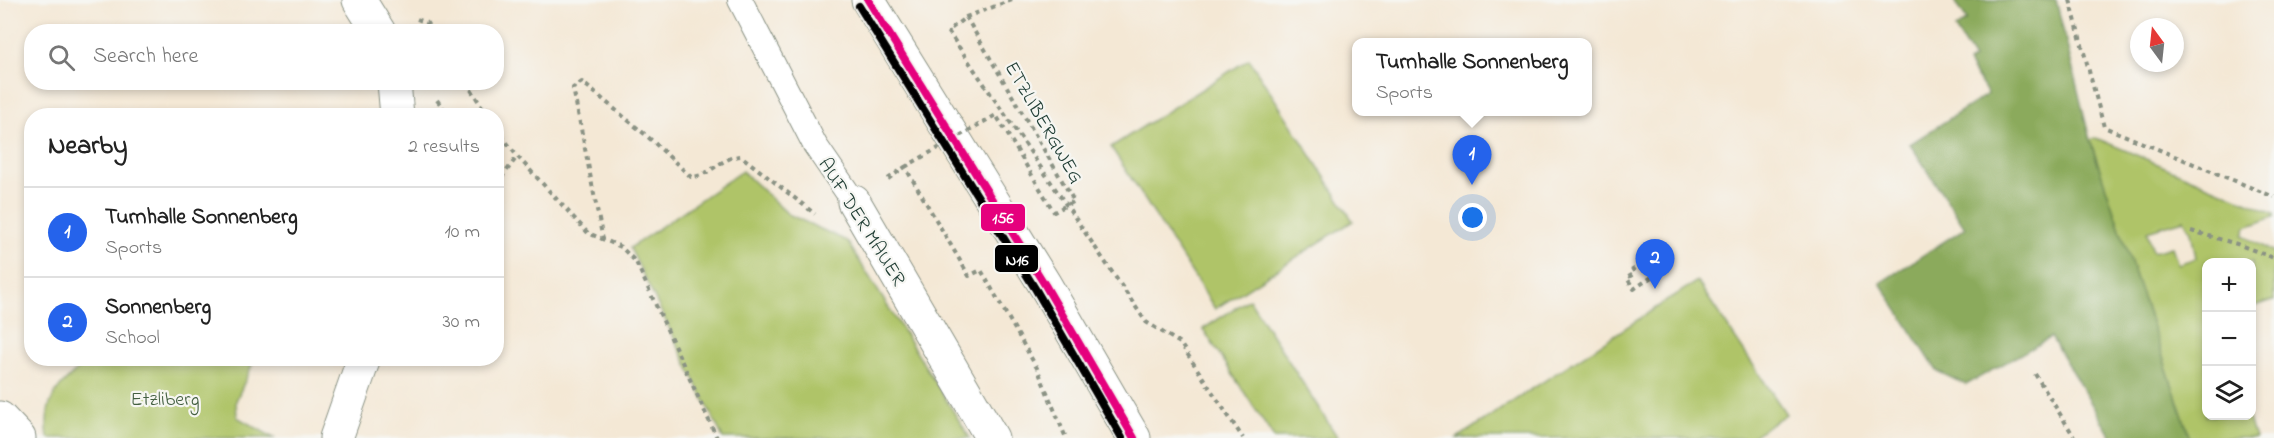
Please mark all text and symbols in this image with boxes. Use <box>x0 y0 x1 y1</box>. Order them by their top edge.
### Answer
north arrow <box>2130 18 2184 72</box>
search box <box>24 24 504 90</box>
popup <box>1352 38 1592 116</box>
icon: search <box>45 41 78 74</box>
text: Search here <box>93 41 198 73</box>
text: Turnhalle Sonnenberg <box>1376 47 1568 79</box>
street label: ETZLIBERGWEG <box>996 57 1090 190</box>
text: Sports <box>1376 79 1433 108</box>
text: Nearby <box>48 128 127 166</box>
text: 2 results <box>408 133 480 162</box>
pin: 1 <box>1452 136 1492 185</box>
street label: AUF DER MAUER <box>810 153 912 293</box>
text: Turnhalle Sonnenberg <box>105 202 298 234</box>
line badge: 156 <box>980 203 1026 232</box>
your location <box>1458 203 1487 232</box>
text: 156 <box>992 207 1015 231</box>
text: 1 <box>64 218 71 247</box>
text: 10 m <box>444 218 480 247</box>
text: Sports <box>105 234 162 263</box>
pin: 2 <box>1636 240 1674 289</box>
line badge: N16 <box>994 244 1039 273</box>
text: N16 <box>1006 249 1029 273</box>
map controls <box>2202 258 2256 420</box>
button: + <box>2202 258 2256 312</box>
text: Sonnenberg <box>105 292 211 324</box>
text: 2 <box>63 308 72 337</box>
text: 30 m <box>443 308 480 337</box>
button: − <box>2202 312 2256 366</box>
text: School <box>105 324 160 353</box>
button: layers <box>2202 366 2256 420</box>
park label: Etzliberg <box>131 386 199 416</box>

